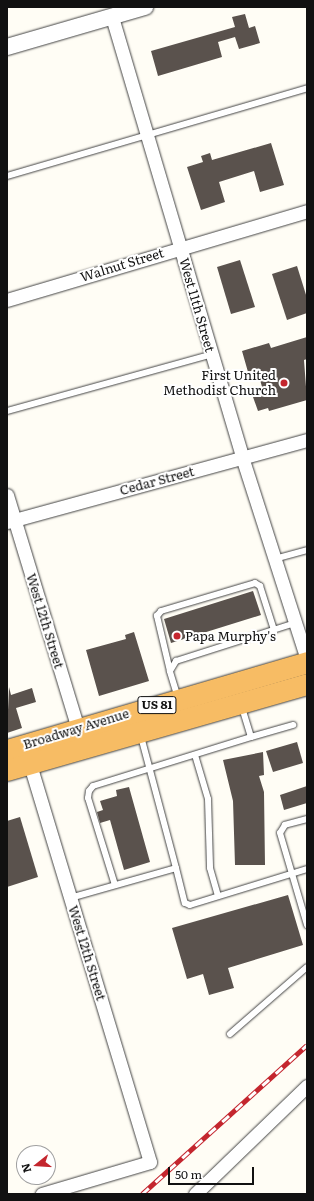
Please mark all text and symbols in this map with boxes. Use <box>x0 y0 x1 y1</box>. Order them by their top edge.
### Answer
street label: Walnut Street <box>78 245 166 285</box>
street label: West 11th Street <box>176 256 218 354</box>
place label: First United Methodist Church <box>163 368 276 399</box>
marker: First United Methodist Church <box>279 378 289 388</box>
street label: Cedar Street <box>118 464 196 498</box>
street label: West 12th Street <box>23 572 67 670</box>
place label: Papa Murphy's <box>185 628 276 644</box>
marker: Papa Murphy's <box>172 631 182 641</box>
road number: US 81 <box>137 695 177 715</box>
street label: Broadway Avenue <box>21 705 131 753</box>
street label: West 12th Street <box>65 904 109 1002</box>
north arrow <box>16 1145 56 1185</box>
scale bar <box>170 1159 256 1185</box>
text: N <box>16 1161 34 1175</box>
text: 50 m <box>175 1165 202 1183</box>

